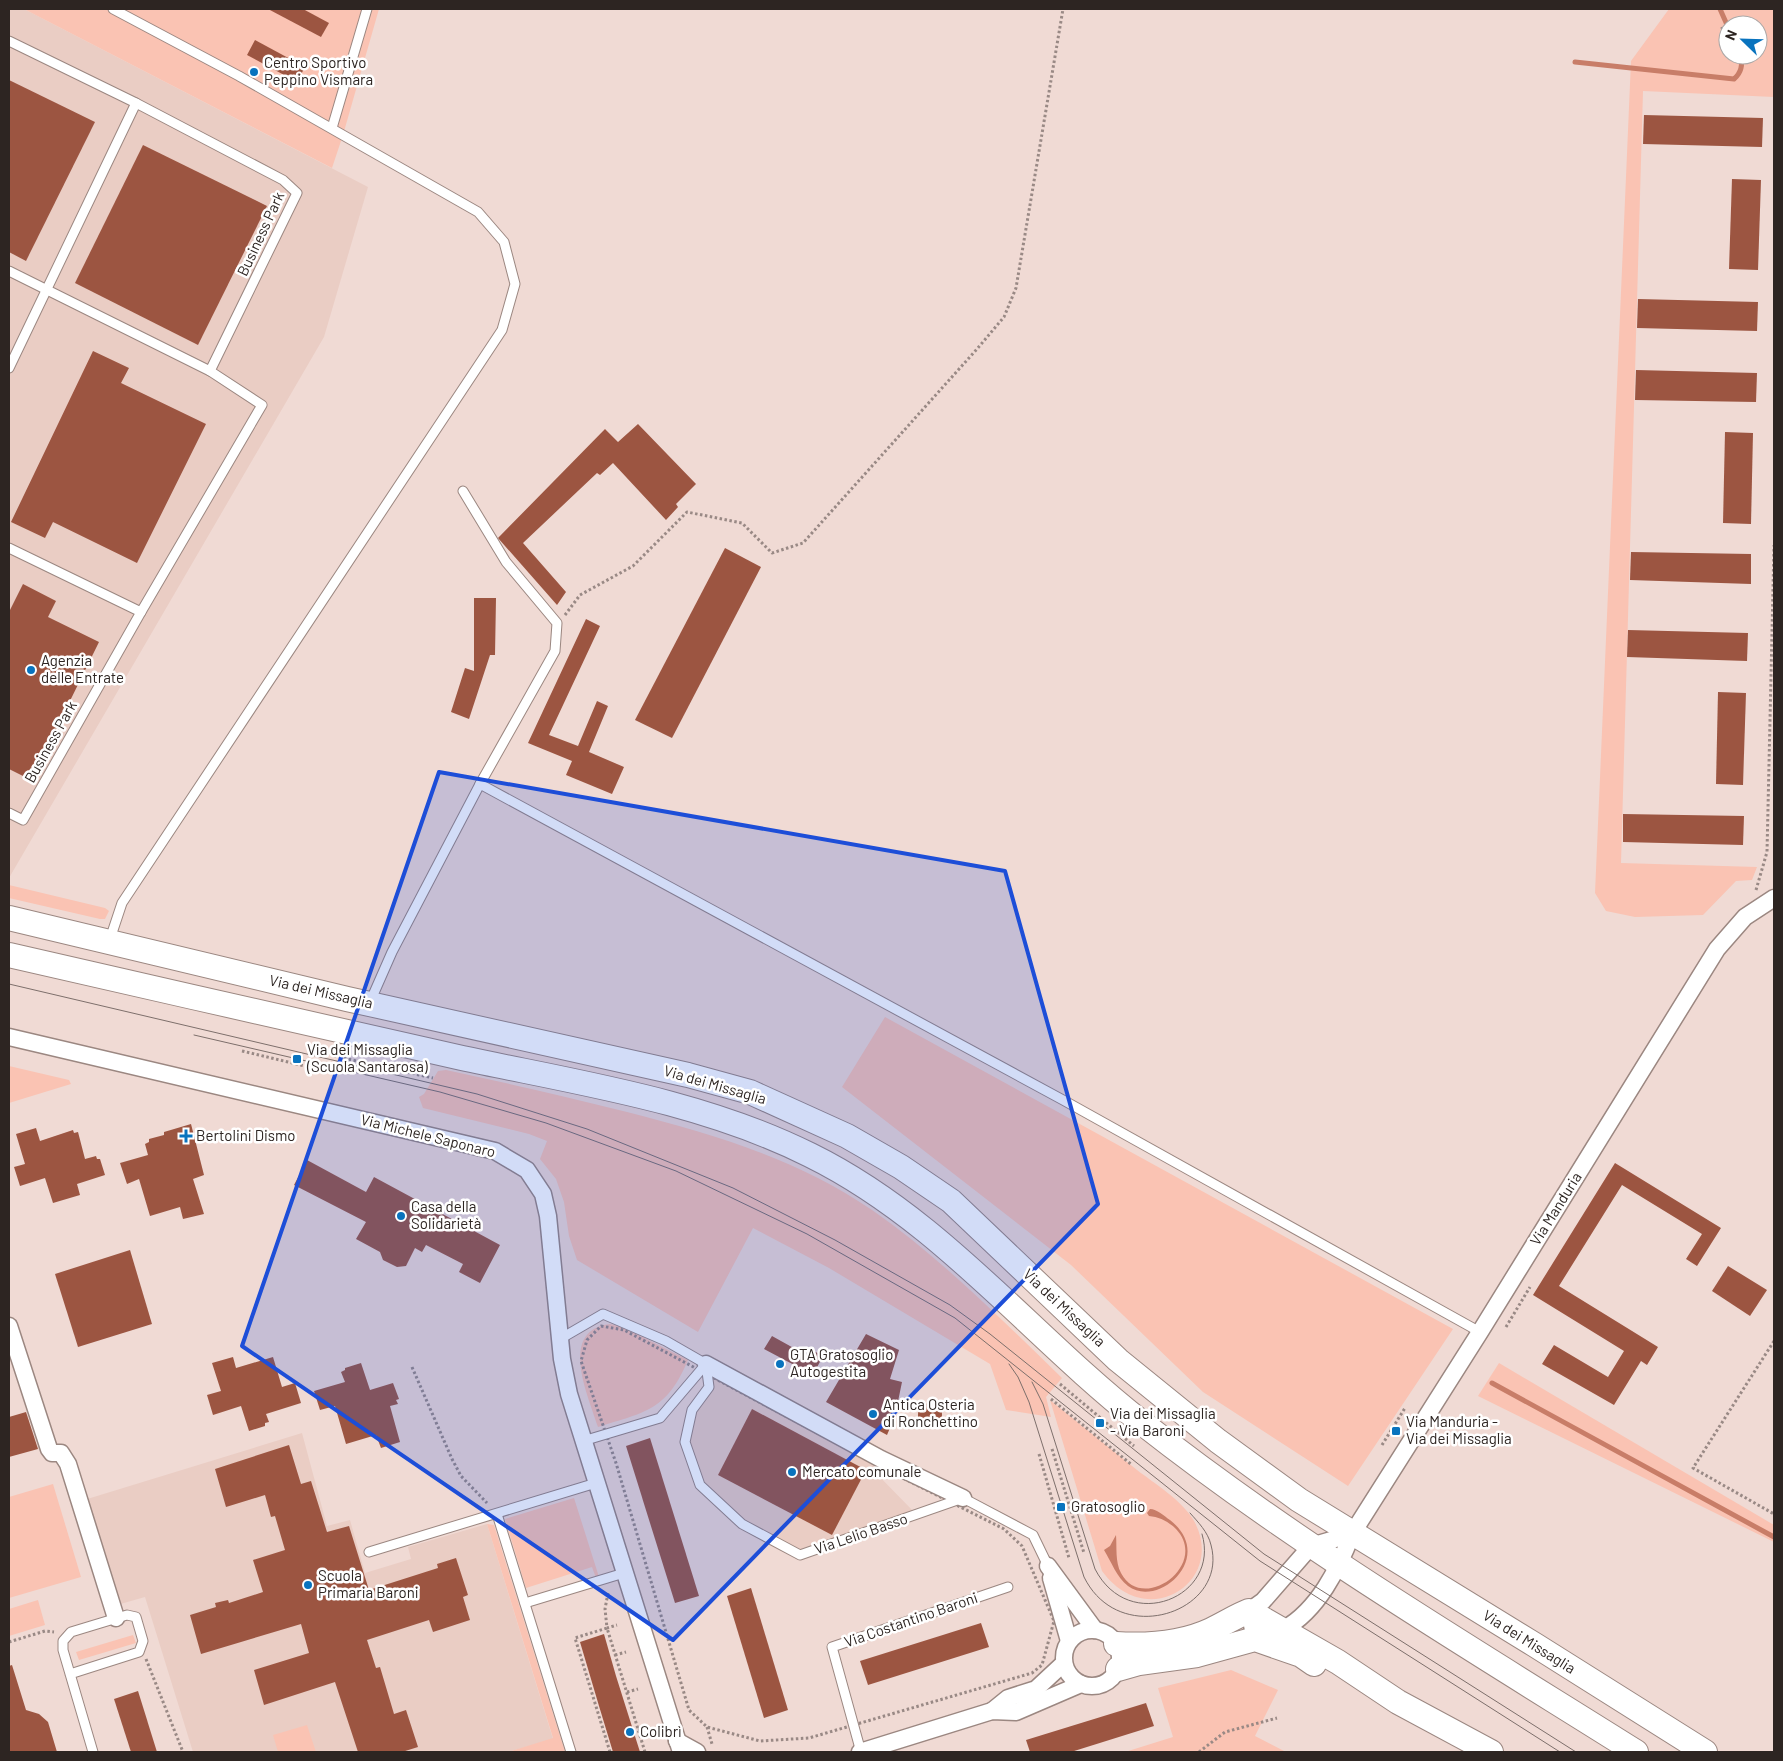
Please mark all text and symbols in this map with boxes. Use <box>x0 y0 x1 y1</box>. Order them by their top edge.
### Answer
north arrow <box>1718 15 1768 65</box>
text: N <box>1721 27 1740 42</box>
place label: Centro Sportivo Peppino Vismara <box>264 53 373 88</box>
marker: Centro Sportivo Peppino Vismara <box>248 66 260 78</box>
street label: Business Park <box>233 188 288 279</box>
place label: Agenzia delle Entrate <box>41 651 124 686</box>
marker: Agenzia delle Entrate <box>25 664 37 676</box>
street label: Business Park <box>20 697 80 786</box>
street label: Via dei Missaglia <box>268 970 375 1012</box>
place label: Via dei Missaglia (Scuola Santarosa) <box>306 1040 428 1075</box>
marker: Via dei Missaglia (Scuola Santarosa) <box>291 1053 303 1065</box>
street label: Via dei Missaglia <box>662 1061 769 1107</box>
street label: Via Michele Saponaro <box>359 1110 497 1160</box>
place label: Bertolini Dismo <box>196 1126 295 1144</box>
marker: Bertolini Dismo <box>180 1130 192 1142</box>
street label: Via Manduria <box>1526 1169 1585 1248</box>
place label: Casa della Solidarietà <box>411 1197 481 1232</box>
marker: Casa della Solidarietà <box>395 1210 407 1222</box>
street label: Via dei Missaglia <box>1020 1265 1109 1350</box>
place label: GTA Gratosoglio Autogestita <box>790 1345 893 1380</box>
marker: GTA Gratosoglio Autogestita <box>774 1358 786 1370</box>
place label: Antica Osteria di Ronchettino <box>883 1395 978 1430</box>
place label: Via dei Missaglia - Via Baroni <box>1110 1404 1216 1439</box>
marker: Antica Osteria di Ronchettino <box>867 1408 879 1420</box>
place label: Via Manduria - Via dei Missaglia <box>1406 1412 1512 1447</box>
marker: Via dei Missaglia - Via Baroni <box>1094 1417 1106 1429</box>
marker: Via Manduria - Via dei Missaglia <box>1390 1425 1402 1437</box>
place label: Mercato comunale <box>802 1462 922 1480</box>
marker: Mercato comunale <box>786 1466 798 1478</box>
place label: Gratosoglio <box>1071 1497 1146 1515</box>
marker: Gratosoglio <box>1055 1501 1067 1513</box>
street label: Via Lelio Basso <box>812 1509 910 1557</box>
place label: Scuola Primaria Baroni <box>318 1566 419 1601</box>
marker: Scuola Primaria Baroni <box>302 1579 314 1591</box>
street label: Via Costantino Baroni <box>842 1588 980 1650</box>
street label: Via dei Missaglia <box>1480 1606 1579 1677</box>
place label: Colibrì <box>640 1722 681 1740</box>
marker: Colibrì <box>624 1726 636 1738</box>

